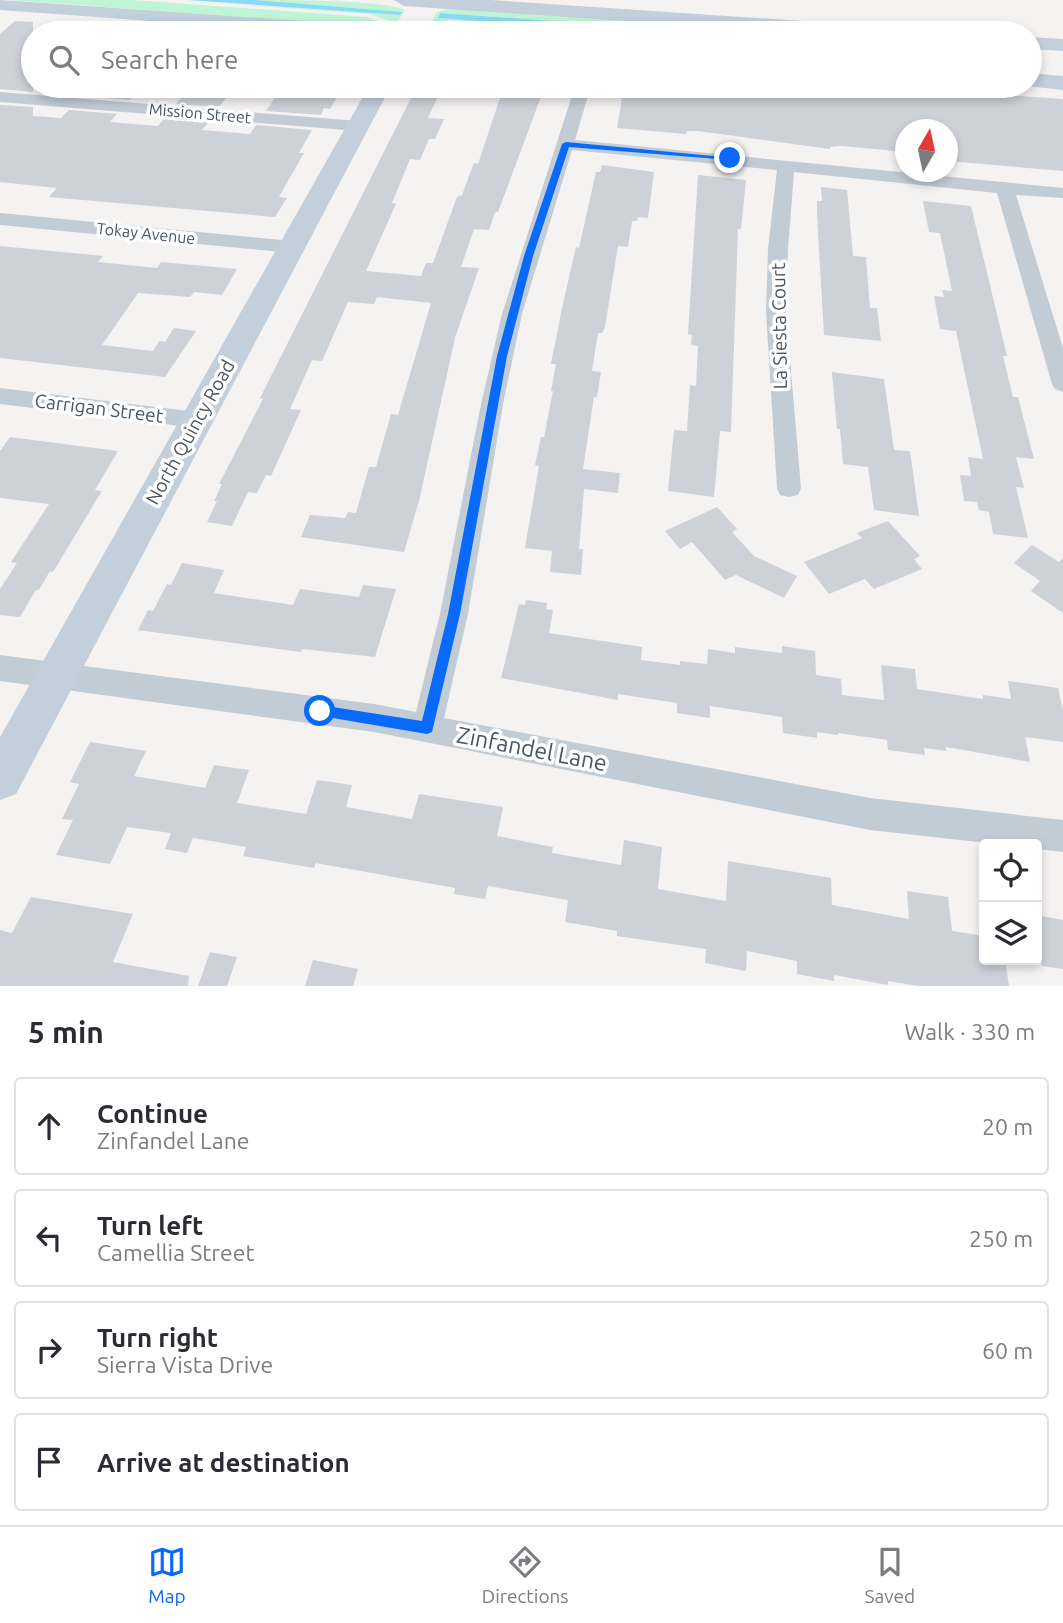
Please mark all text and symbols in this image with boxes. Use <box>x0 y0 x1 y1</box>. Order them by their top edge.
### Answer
search box <box>21 21 1042 98</box>
icon: search <box>45 41 83 79</box>
text: Search here <box>101 45 238 74</box>
street label: Mission Street <box>148 100 252 126</box>
north arrow <box>895 119 958 182</box>
route end <box>714 142 745 173</box>
street label: Tokay Avenue <box>96 219 196 247</box>
street label: La Siesta Court <box>767 262 791 390</box>
street label: North Quincy Road <box>141 356 239 508</box>
street label: Carrigan Street <box>33 389 165 427</box>
route start <box>304 695 335 726</box>
street label: Zinfandel Lane <box>455 722 609 775</box>
map controls <box>979 839 1042 965</box>
button: locate <box>979 839 1042 902</box>
button: layers <box>979 902 1042 965</box>
text: 5 min <box>28 1015 104 1049</box>
text: Walk · 330 m <box>904 1019 1035 1044</box>
text: Continue <box>97 1099 208 1128</box>
icon: ahead <box>30 1107 68 1145</box>
text: 20 m <box>982 1114 1033 1139</box>
text: Zinfandel Lane <box>97 1128 250 1153</box>
text: Turn left <box>97 1211 203 1240</box>
icon: left <box>30 1219 68 1257</box>
text: 250 m <box>969 1226 1033 1251</box>
text: Camellia Street <box>97 1240 254 1265</box>
text: Turn right <box>97 1323 218 1352</box>
icon: right <box>30 1331 68 1369</box>
text: 60 m <box>982 1338 1033 1363</box>
text: Sierra Vista Drive <box>97 1352 273 1377</box>
icon: arrive <box>30 1443 68 1481</box>
text: Arrive at destination <box>97 1448 350 1477</box>
tab: Map <box>148 1543 186 1607</box>
tab: Directions <box>482 1543 569 1607</box>
tab: Saved <box>864 1543 915 1607</box>

